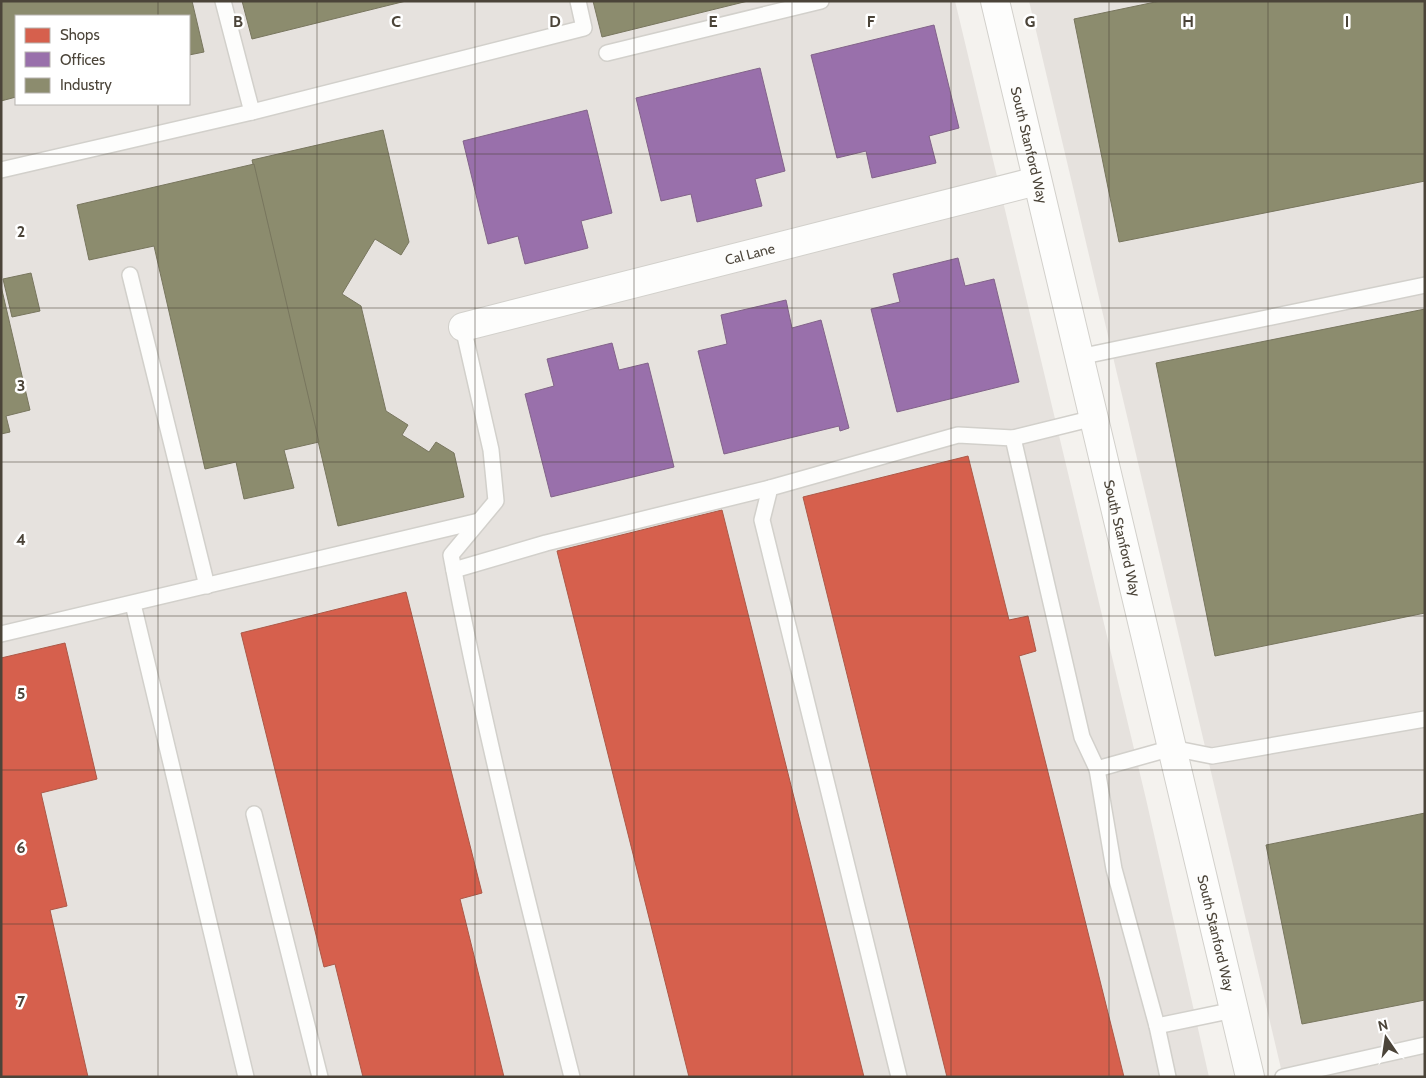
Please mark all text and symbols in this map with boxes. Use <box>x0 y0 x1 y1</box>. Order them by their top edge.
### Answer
text: B <box>233 12 243 31</box>
text: C <box>391 12 401 31</box>
text: D <box>549 12 561 31</box>
text: E <box>708 12 718 31</box>
text: F <box>867 12 876 31</box>
text: G <box>1025 12 1035 31</box>
text: H <box>1182 12 1194 31</box>
text: I <box>1345 12 1349 31</box>
legend <box>15 15 190 105</box>
text: Shops <box>60 26 100 44</box>
text: Offices <box>60 51 105 69</box>
text: Industry <box>60 76 112 94</box>
street label: South Stanford Way <box>1007 85 1052 205</box>
text: 2 <box>17 222 25 241</box>
street label: Cal Lane <box>723 239 777 269</box>
text: 3 <box>17 376 25 395</box>
street label: South Stanford Way <box>1100 478 1145 598</box>
text: 4 <box>16 530 26 549</box>
text: 5 <box>17 684 25 703</box>
text: 6 <box>17 838 26 857</box>
street label: South Stanford Way <box>1193 873 1238 993</box>
text: 7 <box>17 992 26 1011</box>
north arrow <box>1361 1013 1411 1063</box>
text: N <box>1376 1015 1390 1035</box>

